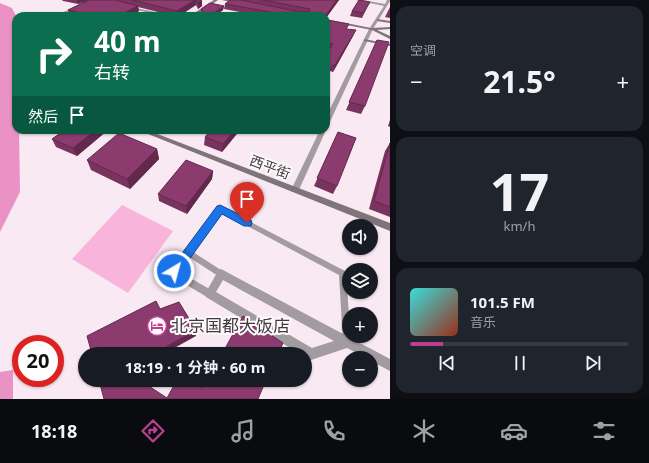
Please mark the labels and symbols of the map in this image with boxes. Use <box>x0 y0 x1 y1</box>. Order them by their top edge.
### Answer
street label: 西平街 <box>247 150 293 183</box>
pin <box>230 182 264 223</box>
position arrow <box>153 250 195 292</box>
place label: 北京国都大饭店 <box>171 314 290 337</box>
hotel icon: 北京国都大饭店 <box>146 315 168 337</box>
speed limit sign: 20 <box>12 335 64 387</box>

